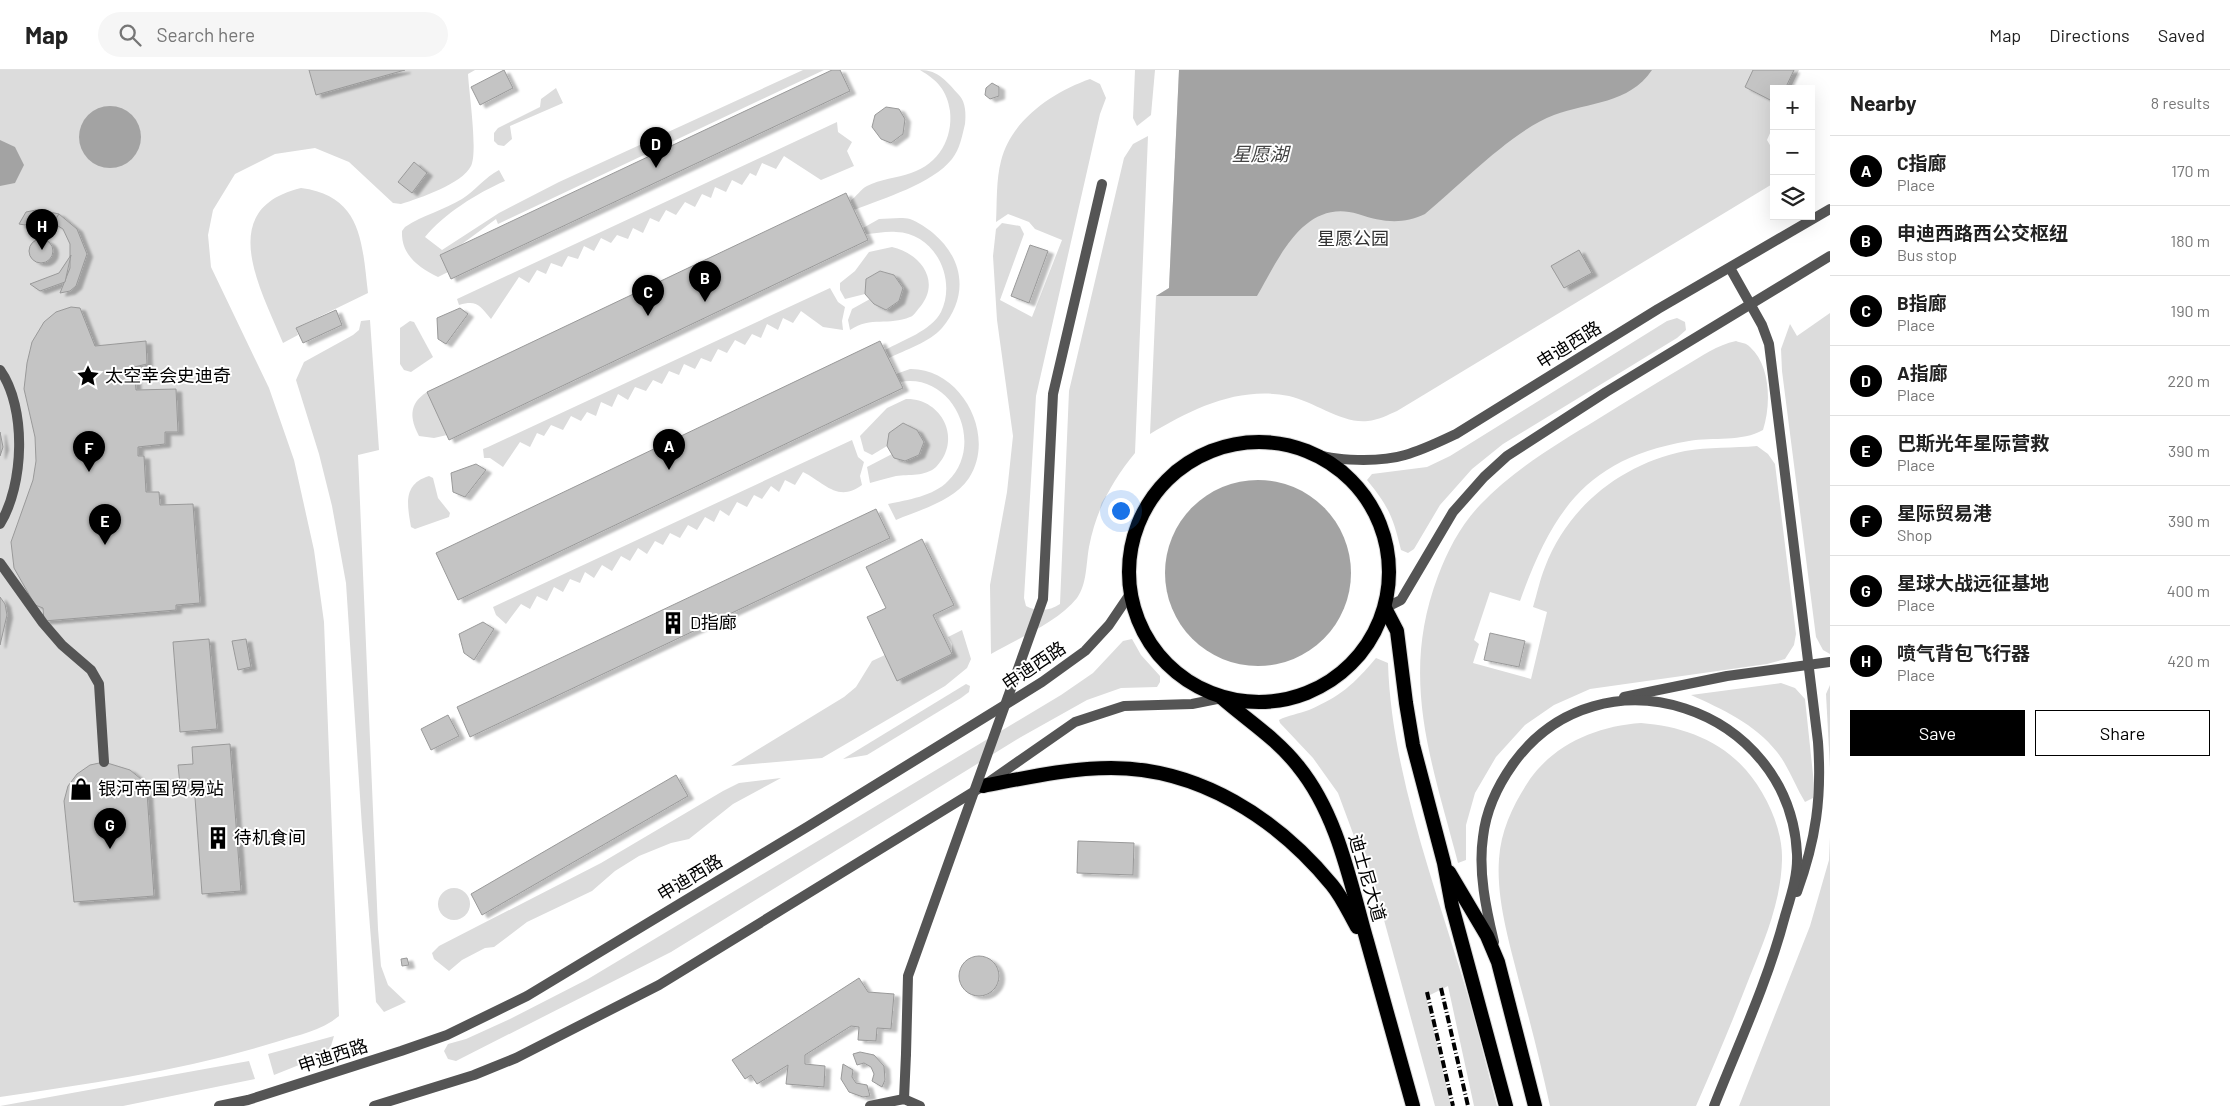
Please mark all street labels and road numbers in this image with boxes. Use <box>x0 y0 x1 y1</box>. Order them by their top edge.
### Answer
street label: 申迪西路 <box>1532 316 1605 373</box>
street label: 申迪西路 <box>997 636 1069 694</box>
street label: 迪士尼大道 <box>1345 831 1391 924</box>
street label: 申迪西路 <box>653 849 726 905</box>
street label: 申迪西路 <box>295 1033 370 1077</box>

